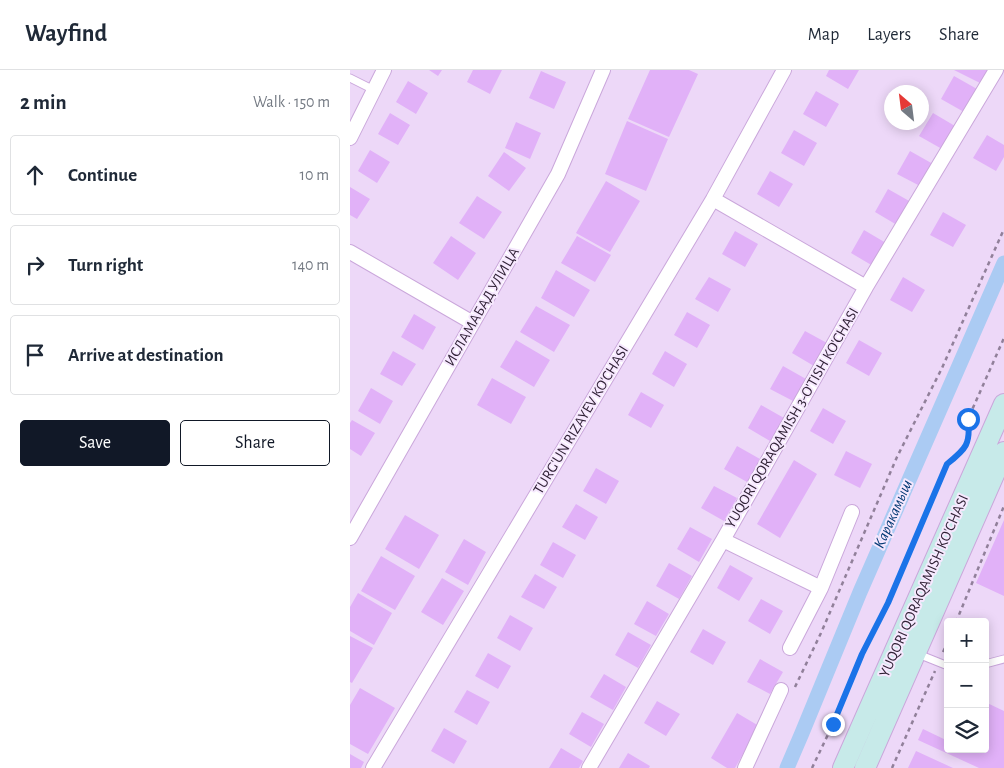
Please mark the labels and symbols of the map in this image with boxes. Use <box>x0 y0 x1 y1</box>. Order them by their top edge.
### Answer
north arrow <box>884 85 929 130</box>
street label: ИСЛАМАБАД УЛИЦА <box>442 245 522 369</box>
street label: YUQORI QORAQAMISH 3-O'TISH KO'CHASI <box>723 305 861 531</box>
street label: TURG'UN RIZAYEV KO'CHASI <box>531 343 631 497</box>
route start <box>957 408 980 431</box>
water label: Каракамыш <box>871 477 916 551</box>
street label: YUQORI QORAQAMISH KO'CHASI <box>877 492 971 680</box>
route end <box>822 713 845 736</box>

